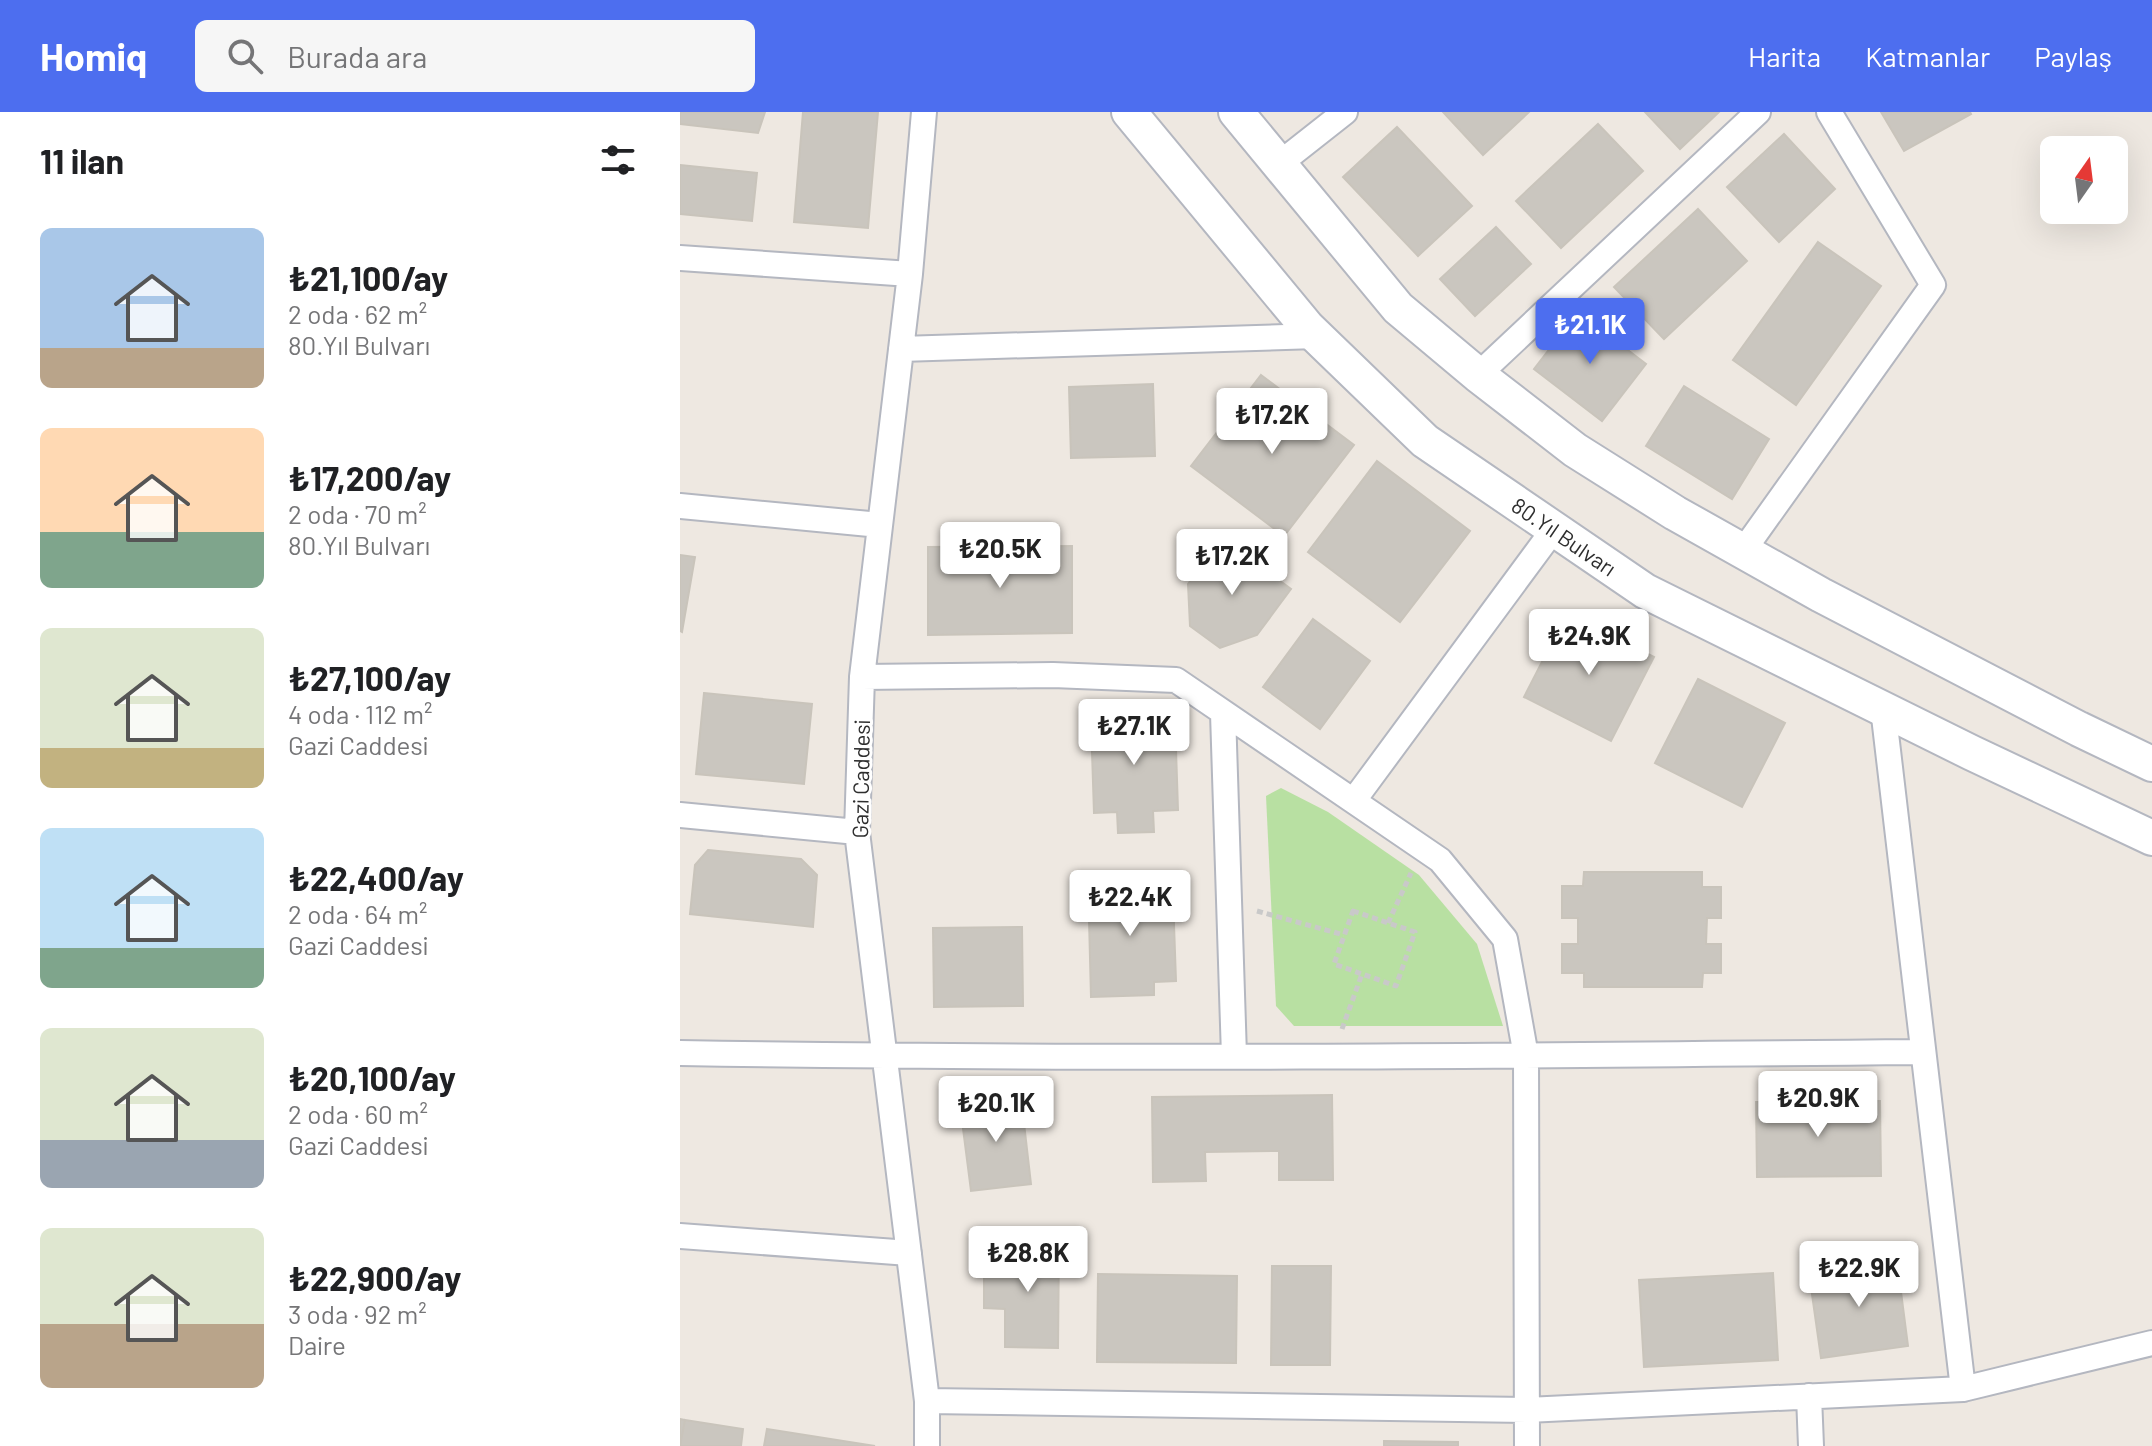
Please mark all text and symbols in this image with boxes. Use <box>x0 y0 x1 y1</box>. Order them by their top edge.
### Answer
search box <box>195 20 755 92</box>
text: Homiq <box>40 33 147 79</box>
icon: search <box>223 34 267 78</box>
text: Burada ara <box>287 38 427 74</box>
text: Harita <box>1748 39 1821 73</box>
text: Katmanlar <box>1865 39 1990 73</box>
text: Paylaş <box>2034 39 2112 73</box>
north arrow <box>2040 136 2128 224</box>
map controls <box>2040 136 2128 224</box>
icon: filters <box>596 138 640 182</box>
text: 11 ilan <box>40 140 124 181</box>
text: ₺21,100/ay <box>288 257 448 298</box>
icon: home <box>104 260 200 356</box>
text: 2 oda · 62 m² <box>288 298 427 329</box>
pin: ₺21.1K <box>1525 298 1655 366</box>
text: ₺21.1K <box>1554 308 1626 339</box>
text: 80.Yıl Bulvarı <box>288 329 430 360</box>
pin: ₺17.2K <box>1207 388 1337 456</box>
text: ₺17.2K <box>1234 398 1310 429</box>
text: ₺17,200/ay <box>288 457 451 498</box>
icon: home <box>104 460 200 556</box>
street label: 80.Yıl Bulvarı <box>1507 491 1622 581</box>
text: 2 oda · 70 m² <box>288 498 427 529</box>
pin: ₺20.5K <box>935 522 1065 590</box>
text: 80.Yıl Bulvarı <box>288 529 430 560</box>
pin: ₺17.2K <box>1167 529 1297 597</box>
text: ₺20.5K <box>958 532 1042 563</box>
text: ₺17.2K <box>1194 539 1270 570</box>
pin: ₺24.9K <box>1524 609 1654 677</box>
text: ₺24.9K <box>1547 619 1631 650</box>
text: ₺27,100/ay <box>288 657 451 698</box>
icon: home <box>104 660 200 756</box>
text: 4 oda · 112 m² <box>288 698 432 729</box>
pin: ₺27.1K <box>1069 699 1199 767</box>
text: ₺27.1K <box>1096 709 1172 740</box>
street label: Gazi Caddesi <box>846 719 874 839</box>
text: Gazi Caddesi <box>288 729 428 760</box>
text: ₺22,400/ay <box>288 857 464 898</box>
icon: home <box>104 860 200 956</box>
pin: ₺22.4K <box>1065 870 1195 938</box>
text: ₺22.4K <box>1088 880 1173 911</box>
text: 2 oda · 64 m² <box>288 898 428 929</box>
text: Gazi Caddesi <box>288 929 428 960</box>
text: ₺20,100/ay <box>288 1057 456 1098</box>
icon: home <box>104 1060 200 1156</box>
pin: ₺20.9K <box>1753 1071 1883 1139</box>
pin: ₺20.1K <box>931 1076 1061 1144</box>
text: ₺20.9K <box>1776 1081 1860 1112</box>
text: ₺20.1K <box>957 1086 1035 1117</box>
text: 2 oda · 60 m² <box>288 1098 428 1129</box>
text: Gazi Caddesi <box>288 1129 428 1160</box>
pin: ₺28.8K <box>963 1226 1093 1294</box>
text: ₺28.8K <box>987 1236 1069 1267</box>
pin: ₺22.9K <box>1794 1241 1924 1309</box>
text: ₺22.9K <box>1817 1251 1901 1282</box>
text: ₺22,900/ay <box>288 1257 461 1298</box>
icon: home <box>104 1260 200 1356</box>
text: 3 oda · 92 m² <box>288 1298 427 1329</box>
text: Daire <box>288 1329 346 1360</box>

